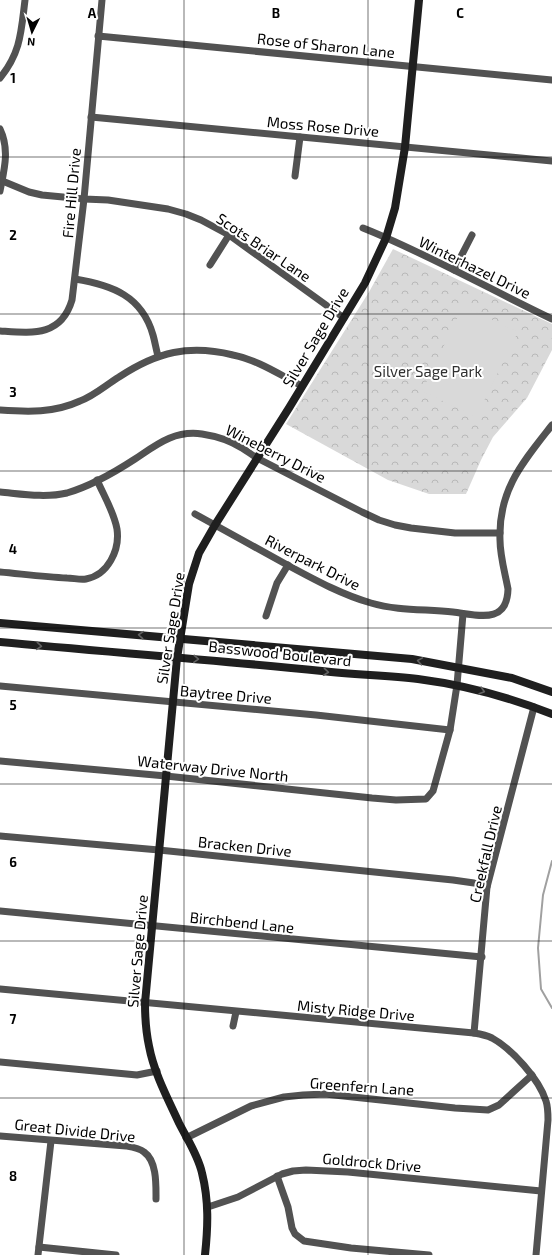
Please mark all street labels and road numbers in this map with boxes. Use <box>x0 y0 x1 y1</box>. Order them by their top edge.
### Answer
street label: Rose of Sharon Lane <box>256 29 396 61</box>
street label: Moss Rose Drive <box>266 112 380 140</box>
street label: Fire Hill Drive <box>58 147 84 239</box>
street label: Scots Briar Lane <box>213 209 315 285</box>
street label: Winterhazel Drive <box>416 232 534 302</box>
street label: Silver Sage Drive <box>278 284 352 390</box>
street label: Wineberry Drive <box>223 420 329 486</box>
street label: Riverpark Drive <box>262 530 364 594</box>
street label: Silver Sage Drive <box>152 571 188 685</box>
street label: Basswood Boulevard <box>208 637 352 669</box>
street label: Baytree Drive <box>179 681 273 707</box>
street label: Waterway Drive North <box>136 751 290 785</box>
street label: Creekfall Drive <box>465 803 505 905</box>
street label: Bracken Drive <box>197 832 293 860</box>
street label: Silver Sage Drive <box>123 894 151 1008</box>
street label: Birchbend Lane <box>189 908 295 936</box>
street label: Misty Ridge Drive <box>296 996 416 1024</box>
street label: Greenfern Lane <box>309 1073 415 1099</box>
street label: Great Divide Drive <box>14 1115 136 1145</box>
street label: Goldrock Drive <box>322 1149 422 1175</box>

